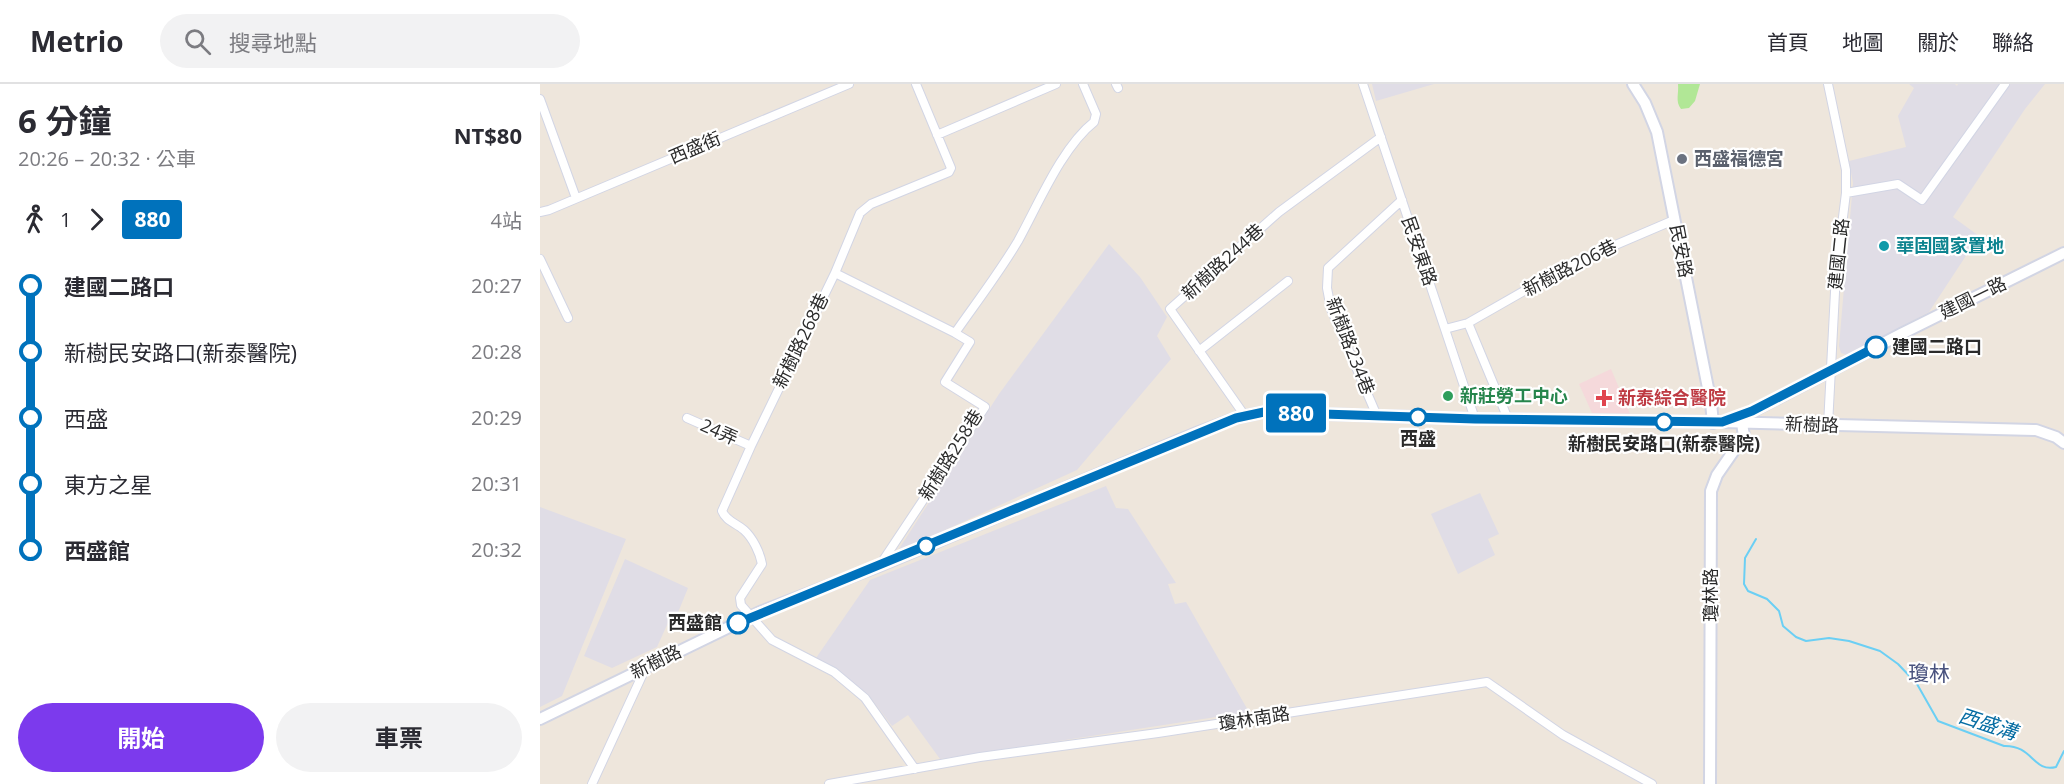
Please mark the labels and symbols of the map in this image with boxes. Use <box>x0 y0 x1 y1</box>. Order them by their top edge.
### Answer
street label: 西盛街 <box>665 125 724 169</box>
place label: 西盛福德宮 <box>1694 146 1784 170</box>
marker: 西盛福德宮 <box>1675 152 1689 166</box>
street label: 民安東路 <box>1397 213 1443 289</box>
street label: 建國二路 <box>1822 217 1854 291</box>
street label: 新樹路244巷 <box>1176 218 1269 305</box>
street label: 民安路 <box>1665 222 1699 280</box>
street label: 新樹路206巷 <box>1518 233 1621 301</box>
place label: 華固國家置地 <box>1896 233 2004 257</box>
marker: 華固國家置地 <box>1877 239 1891 253</box>
street label: 建國一路 <box>1935 271 2010 324</box>
street label: 新樹路268巷 <box>767 289 833 392</box>
street label: 新樹路234巷 <box>1321 293 1381 398</box>
place label: 建國二路口 <box>1892 334 1982 358</box>
marker: 建國二路口 <box>1865 336 1887 358</box>
place label: 新莊勞工中心 <box>1460 383 1568 407</box>
place label: 新泰綜合醫院 <box>1618 385 1726 409</box>
marker: 新莊勞工中心 <box>1441 389 1455 403</box>
marker: 新泰綜合醫院 <box>1595 389 1613 407</box>
line badge: 880 <box>1262 394 1330 432</box>
street label: 新樹路258巷 <box>913 404 988 504</box>
marker: 西盛 <box>1409 408 1427 426</box>
street label: 新樹路 <box>1785 411 1839 437</box>
street label: 24弄 <box>697 412 742 450</box>
marker: 新樹民安路口(新泰醫院) <box>1655 413 1673 431</box>
place label: 西盛 <box>1400 426 1436 450</box>
place label: 新樹民安路口(新泰醫院) <box>1568 431 1760 455</box>
unlabelled marker <box>917 537 935 555</box>
street label: 瓊林路 <box>1698 568 1722 622</box>
place label: 西盛館 <box>668 610 722 634</box>
marker: 西盛館 <box>727 612 749 634</box>
street label: 新樹路 <box>626 638 685 684</box>
district label: 瓊林 <box>1908 659 1950 687</box>
street label: 瓊林南路 <box>1216 701 1291 735</box>
water label: 西盛溝 <box>1955 701 2024 747</box>

